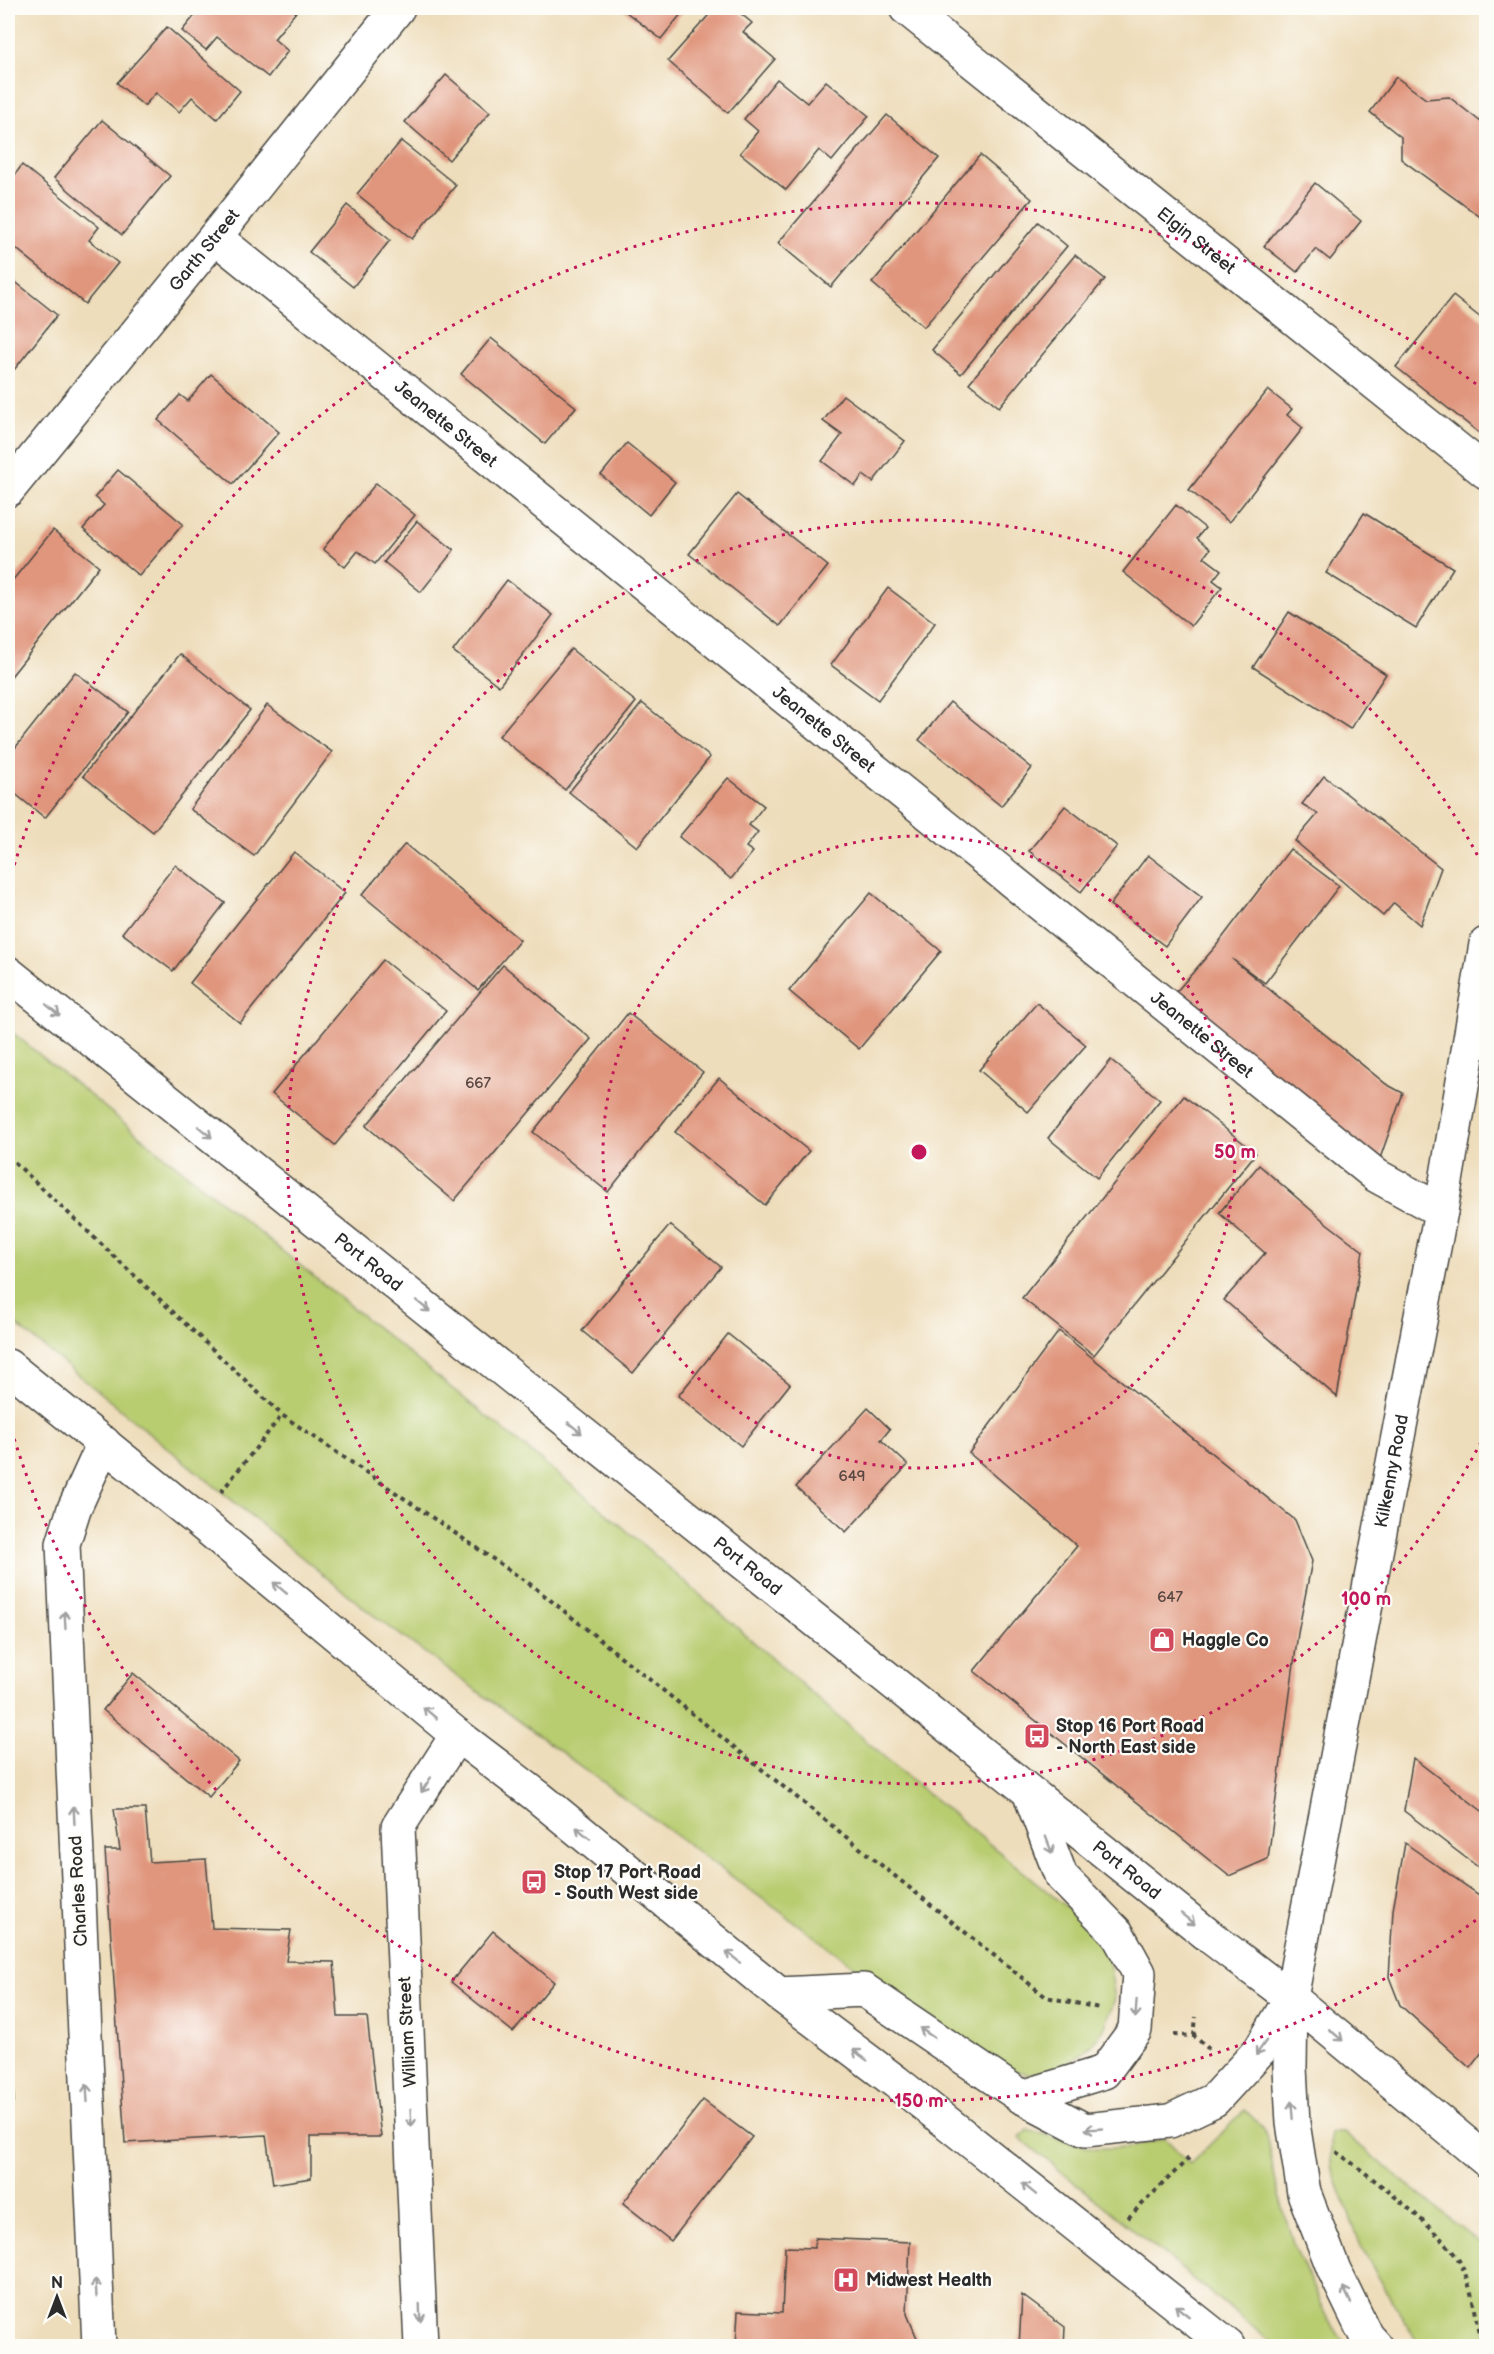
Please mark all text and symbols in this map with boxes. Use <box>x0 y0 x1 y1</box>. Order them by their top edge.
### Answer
street label: Elgin Street <box>1153 203 1240 279</box>
street label: Garth Street <box>165 205 245 296</box>
street label: Jeanette Street <box>390 376 502 472</box>
street label: Jeanette Street <box>768 682 880 778</box>
street label: Jeanette Street <box>1146 987 1258 1083</box>
one-way arrow <box>45 1003 61 1016</box>
house number: 667 <box>465 1074 491 1093</box>
one-way arrow <box>197 1125 213 1138</box>
centre of rings <box>909 1142 929 1162</box>
text: 50 m <box>1214 1142 1256 1163</box>
street label: Port Road <box>330 1229 407 1296</box>
one-way arrow <box>415 1299 430 1313</box>
street label: Kilkenny Road <box>1371 1413 1413 1529</box>
one-way arrow <box>567 1421 583 1434</box>
house number: 649 <box>839 1467 866 1486</box>
street label: Port Road <box>709 1533 786 1600</box>
one-way arrow <box>273 1581 288 1595</box>
house number: 647 <box>1157 1588 1183 1607</box>
text: 100 m <box>1341 1589 1391 1610</box>
one-way arrow <box>60 1610 71 1630</box>
shop icon: Haggle Co <box>1147 1625 1177 1655</box>
place label: Haggle Co <box>1182 1630 1269 1651</box>
one-way arrow <box>422 1706 438 1719</box>
place label: Stop 16 Port Road - North East side <box>1056 1716 1204 1758</box>
bus stop icon: Stop 16 Port Road - North East side <box>1022 1721 1052 1751</box>
one-way arrow <box>419 1776 432 1793</box>
one-way arrow <box>69 1805 80 1825</box>
one-way arrow <box>575 1827 591 1840</box>
street label: Charles Road <box>65 1835 92 1947</box>
one-way arrow <box>1044 1835 1055 1853</box>
street label: Port Road <box>1088 1837 1165 1904</box>
place label: Stop 17 Port Road - South West side <box>554 1862 701 1904</box>
bus stop icon: Stop 17 Port Road - South West side <box>519 1867 549 1897</box>
one-way arrow <box>1180 1912 1196 1925</box>
one-way arrow <box>726 1951 742 1964</box>
street label: William Street <box>394 1976 421 2088</box>
one-way arrow <box>1131 1998 1142 2018</box>
one-way arrow <box>919 2027 936 2039</box>
one-way arrow <box>1328 2028 1343 2042</box>
one-way arrow <box>1255 2039 1267 2055</box>
one-way arrow <box>852 2049 868 2061</box>
one-way arrow <box>82 2084 93 2104</box>
text: 150 m <box>894 2091 944 2112</box>
one-way arrow <box>1287 2100 1298 2120</box>
one-way arrow <box>406 2107 417 2127</box>
one-way arrow <box>1085 2123 1105 2134</box>
one-way arrow <box>1021 2183 1037 2196</box>
hospital icon: Midwest Health <box>831 2265 861 2295</box>
north arrow <box>27 2267 87 2327</box>
place label: Midwest Health <box>866 2270 992 2291</box>
text: N <box>51 2274 63 2293</box>
one-way arrow <box>91 2279 102 2299</box>
one-way arrow <box>1340 2287 1352 2305</box>
one-way arrow <box>414 2302 426 2322</box>
one-way arrow <box>1174 2304 1190 2317</box>

